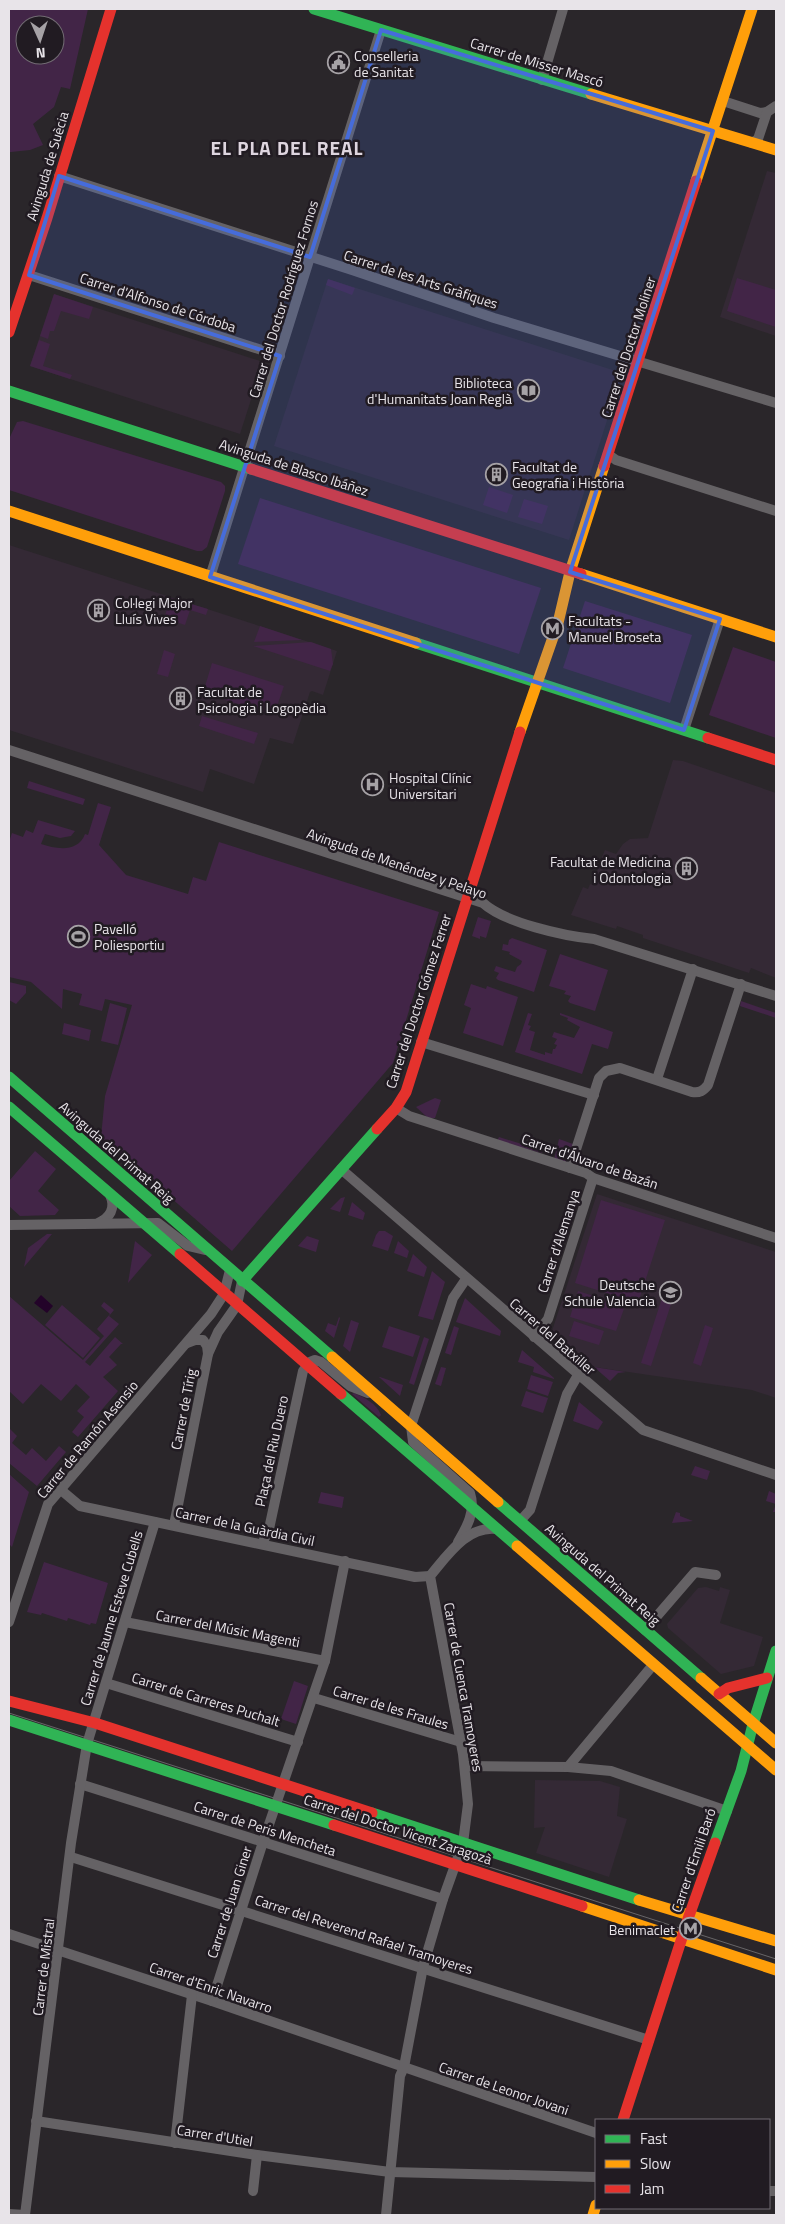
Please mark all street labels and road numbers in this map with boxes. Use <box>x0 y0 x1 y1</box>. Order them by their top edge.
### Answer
street label: Carrer de Misser Mascó <box>468 32 606 92</box>
street label: Avinguda de Suècia <box>20 109 74 223</box>
street label: Carrer del Doctor Rodríguez Fornos <box>243 198 323 400</box>
street label: Carrer de les Arts Gràfiques <box>341 244 501 314</box>
street label: Carrer d'Alfonso de Córdoba <box>77 267 239 337</box>
street label: Carrer del Doctor Moliner <box>595 273 661 420</box>
street label: Avinguda de Blasco Ibáñez <box>217 433 371 501</box>
street label: Avinguda de Menéndez y Pelayo <box>304 822 490 904</box>
street label: Carrer del Doctor Gómez Ferrer <box>380 911 456 1091</box>
street label: Avinguda del Primat Reig <box>55 1096 179 1208</box>
street label: Carrer d'Álvaro de Bazán <box>519 1128 661 1194</box>
street label: Carrer d'Alemanya <box>531 1187 585 1295</box>
street label: Carrer del Batxiller <box>505 1293 601 1380</box>
street label: Carrer de Tírig <box>165 1367 201 1451</box>
street label: Carrer de Ramón Asensio <box>31 1375 143 1503</box>
street label: Plaça del Riu Duero <box>249 1393 293 1509</box>
street label: Carrer de la Guàrdia Civil <box>173 1501 317 1551</box>
street label: Avinguda del Primat Reig <box>541 1518 665 1630</box>
street label: Carrer de Jaume Esteve Cubells <box>74 1528 148 1708</box>
street label: Carrer de Cuenca Tramoyeres <box>439 1601 489 1773</box>
street label: Carrer del Músic Magenti <box>154 1604 302 1652</box>
street label: Carrer de Carreres Puchalt <box>129 1666 283 1732</box>
street label: Carrer de les Fraules <box>331 1679 451 1735</box>
street label: Carrer del Doctor Vicent Zaragozà <box>301 1789 495 1869</box>
street label: Carrer de Peris Mencheta <box>191 1795 339 1861</box>
street label: Carrer d'Emili Baró <box>665 1805 721 1915</box>
street label: Carrer de Juan Giner <box>201 1843 257 1961</box>
street label: Carrer del Reverend Rafael Tramoyeres <box>252 1889 476 1979</box>
street label: Carrer de Mistral <box>27 1917 59 2017</box>
street label: Carrer d'Enric Navarro <box>147 1956 275 2018</box>
street label: Carrer de Leonor Jovani <box>436 2056 572 2120</box>
street label: Carrer d'Utiel <box>175 2119 255 2151</box>

